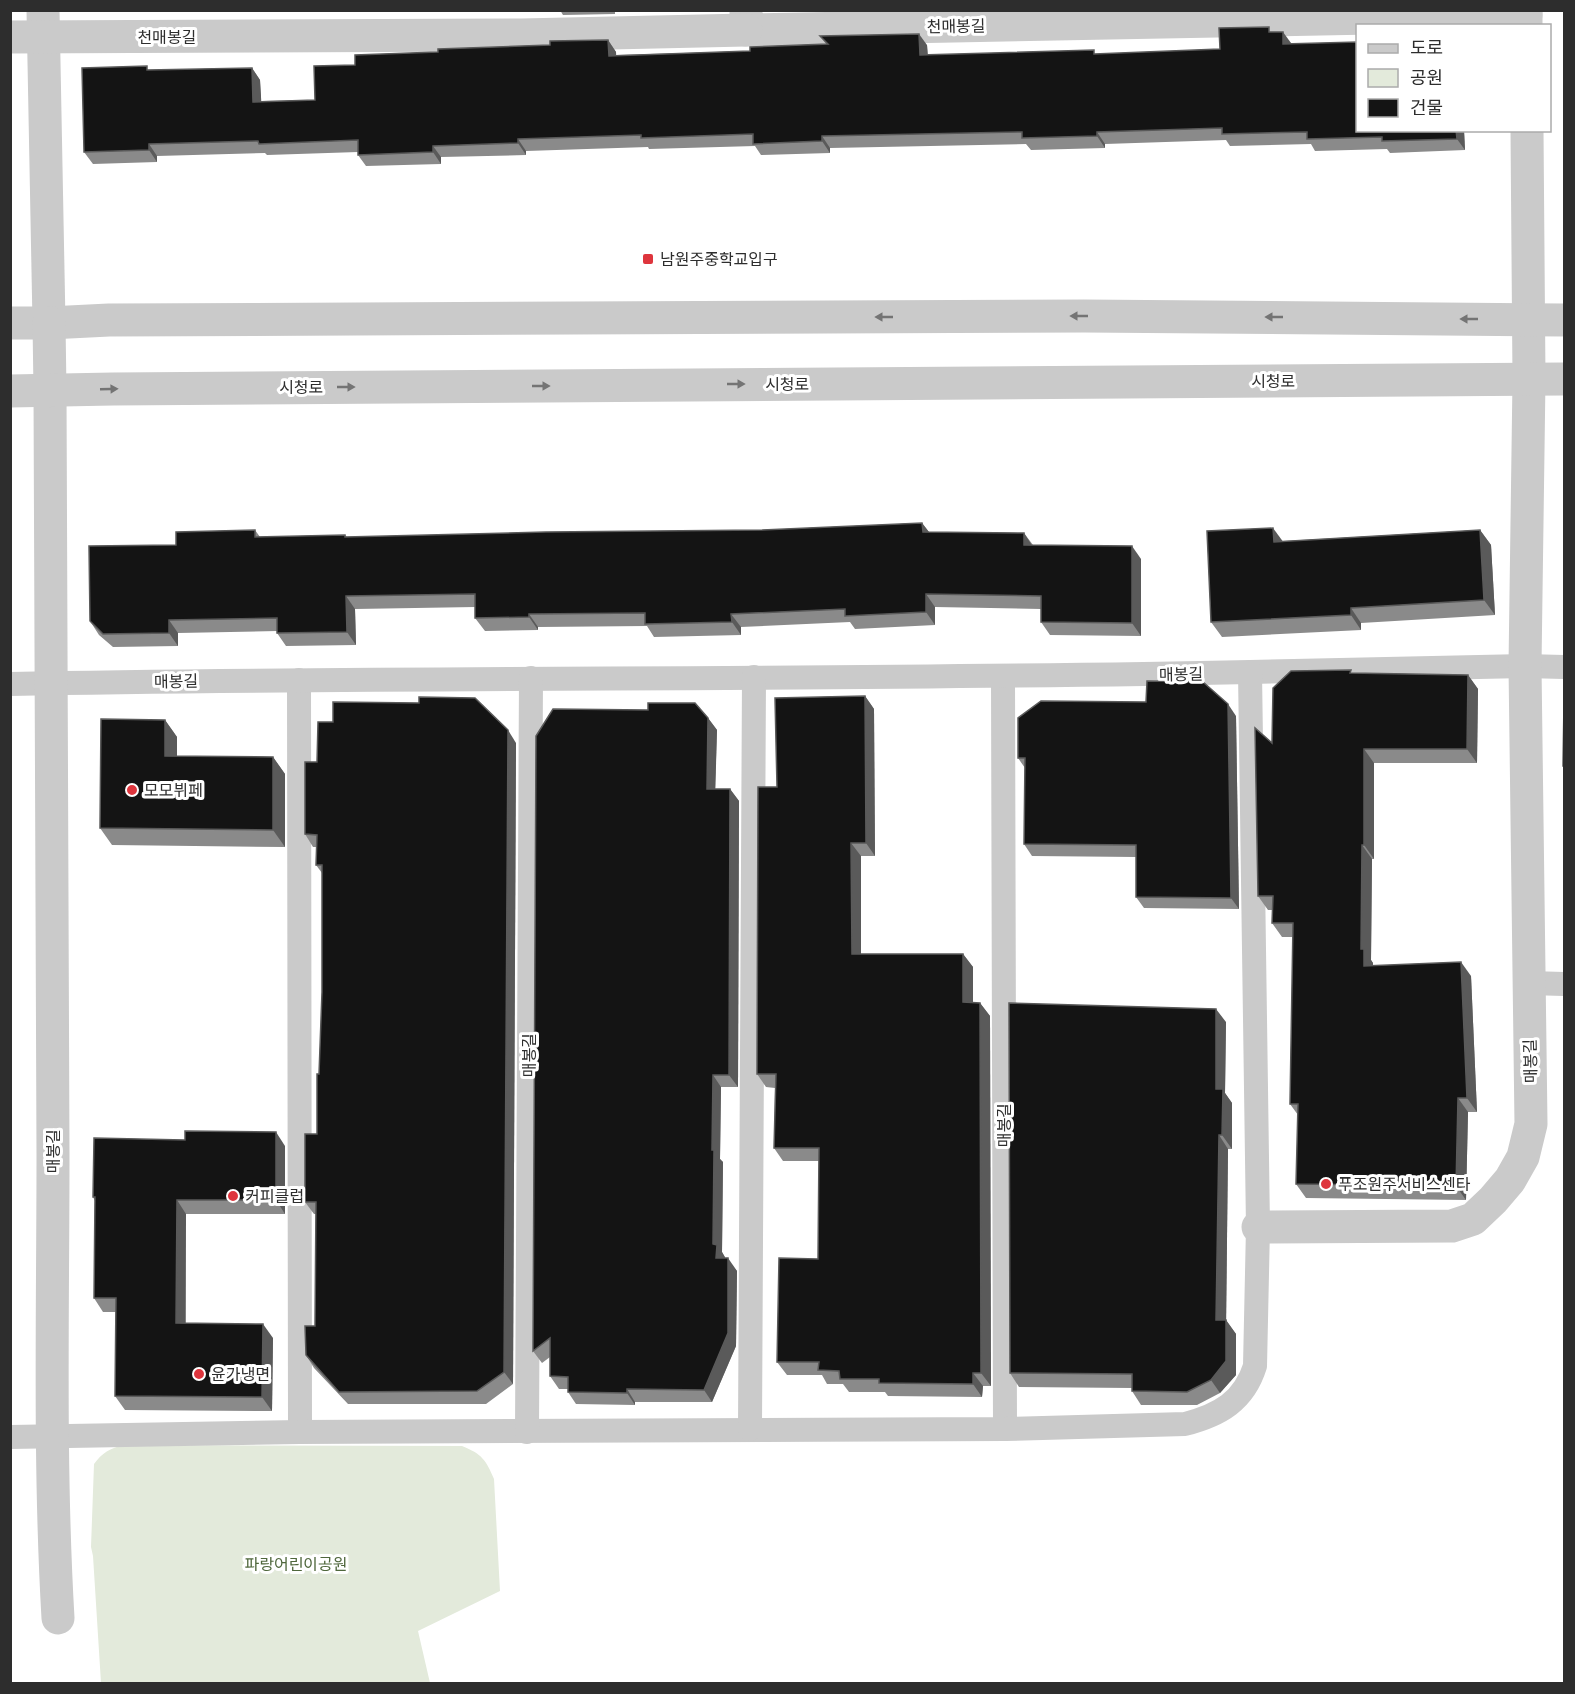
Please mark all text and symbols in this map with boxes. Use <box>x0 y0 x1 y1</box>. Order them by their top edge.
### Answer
street label: 천매봉길 <box>926 16 986 37</box>
legend <box>1356 24 1551 132</box>
street label: 천매봉길 <box>138 28 196 47</box>
text: 도로 <box>1410 37 1443 58</box>
text: 공원 <box>1410 67 1443 88</box>
text: 건물 <box>1410 97 1443 118</box>
place label: 남원주중학교입구 <box>660 250 778 269</box>
marker: 남원주중학교입구 <box>641 252 655 266</box>
one-way arrow <box>1069 311 1088 321</box>
one-way arrow <box>874 312 893 322</box>
one-way arrow <box>1264 313 1283 322</box>
one-way arrow <box>1459 314 1478 324</box>
street label: 시청로 <box>1251 372 1295 391</box>
street label: 시청로 <box>765 375 809 394</box>
street label: 시청로 <box>279 378 323 397</box>
one-way arrow <box>726 379 745 389</box>
one-way arrow <box>531 381 550 391</box>
one-way arrow <box>336 382 355 392</box>
one-way arrow <box>99 384 118 394</box>
street label: 매봉길 <box>1159 665 1203 684</box>
street label: 매봉길 <box>154 672 198 691</box>
place label: 모모뷔페 <box>144 781 203 800</box>
marker: 모모뷔페 <box>125 783 139 797</box>
street label: 매봉길 <box>520 1033 539 1077</box>
street label: 매봉길 <box>1521 1039 1540 1083</box>
street label: 매봉길 <box>995 1103 1014 1147</box>
street label: 매봉길 <box>44 1129 63 1173</box>
place label: 푸조원주서비스센타 <box>1338 1175 1471 1194</box>
marker: 푸조원주서비스센타 <box>1319 1177 1333 1191</box>
place label: 커피클럽 <box>245 1187 304 1206</box>
marker: 커피클럽 <box>226 1189 240 1203</box>
place label: 윤가냉면 <box>211 1365 270 1384</box>
marker: 윤가냉면 <box>192 1367 206 1381</box>
park label: 파랑어린이공원 <box>244 1555 348 1574</box>

